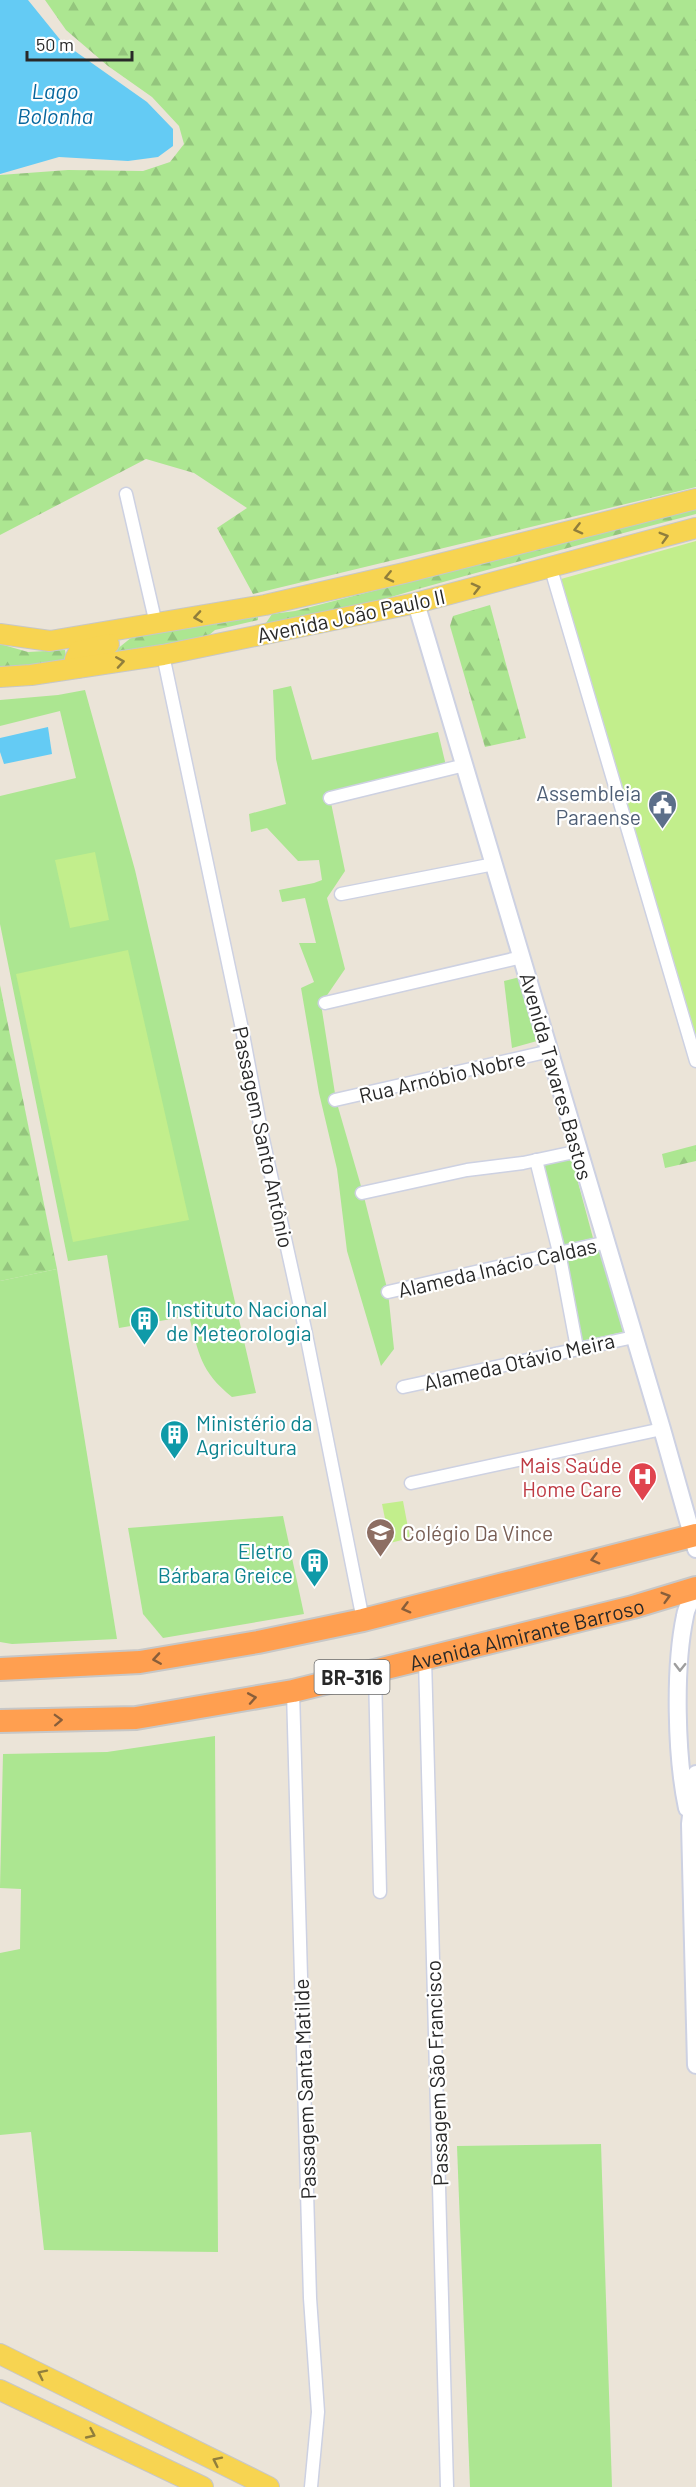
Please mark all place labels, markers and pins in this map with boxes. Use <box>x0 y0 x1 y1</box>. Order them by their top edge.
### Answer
place label: Assembleia Paraense <box>536 780 641 829</box>
public building icon: Assembleia Paraense <box>646 788 678 830</box>
place label: Instituto Nacional de Meteorologia <box>166 1296 327 1345</box>
building icon: Instituto Nacional de Meteorologia <box>129 1304 161 1346</box>
place label: Ministério da Agricultura <box>196 1410 313 1459</box>
building icon: Ministério da Agricultura <box>159 1418 191 1460</box>
place label: Mais Saúde Home Care <box>520 1452 622 1501</box>
hospital icon: Mais Saúde Home Care <box>627 1460 659 1502</box>
school or university icon: Colégio Da Vince <box>365 1516 397 1558</box>
place label: Colégio Da Vince <box>402 1520 553 1545</box>
place label: Eletro Bárbara Greice <box>158 1538 293 1587</box>
building icon: Eletro Bárbara Greice <box>298 1546 330 1588</box>

